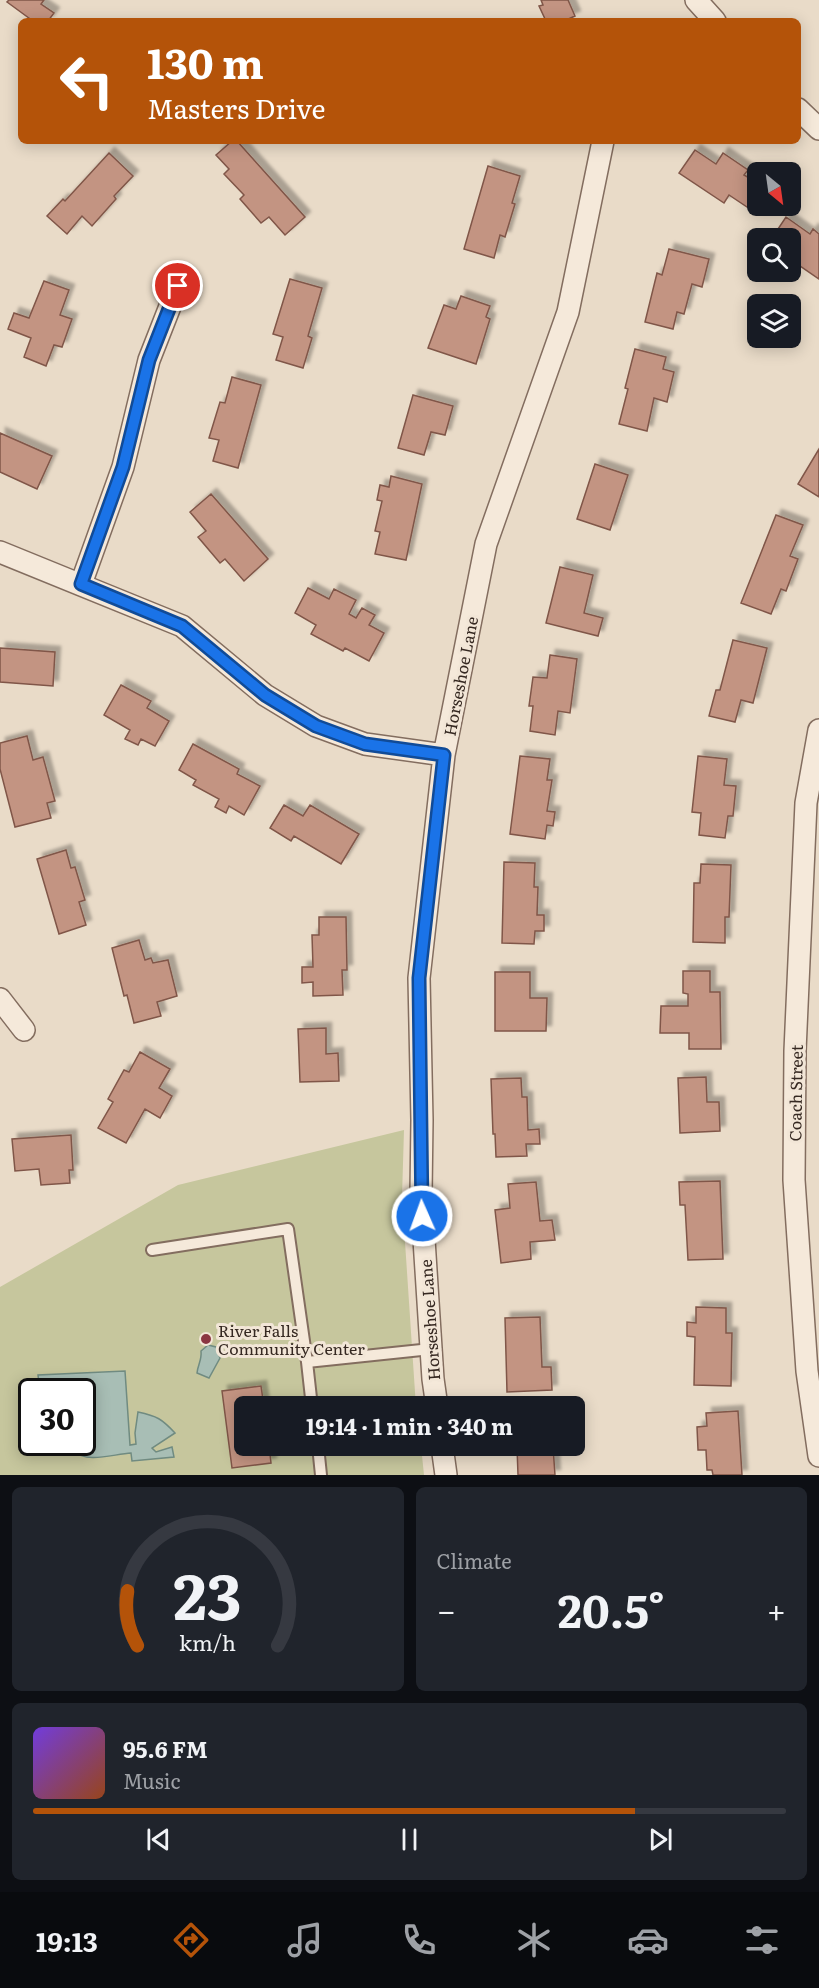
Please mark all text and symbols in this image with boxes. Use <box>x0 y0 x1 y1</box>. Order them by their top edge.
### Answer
text: 130 m <box>147 30 264 92</box>
icon: left <box>48 42 126 120</box>
text: Masters Drive <box>147 87 326 127</box>
north arrow <box>747 162 801 216</box>
map controls <box>747 162 801 348</box>
button: search <box>747 228 801 282</box>
pin <box>152 260 203 311</box>
icon: arrive <box>161 269 194 302</box>
button: layers <box>747 294 801 348</box>
street label: Horseshoe Lane <box>437 614 483 738</box>
street label: Coach Street <box>782 1044 808 1141</box>
position arrow <box>390 1184 454 1248</box>
street label: Horseshoe Lane <box>413 1259 445 1381</box>
place label: River Falls Community Center <box>218 1318 365 1360</box>
marker: River Falls Community Center <box>199 1332 213 1346</box>
speed limit sign: 30 <box>18 1378 96 1456</box>
text: 19:14 · 1 min · 340 m <box>306 1409 513 1442</box>
text: Climate <box>437 1545 512 1575</box>
text: 23 <box>174 1547 242 1639</box>
text: 20.5° <box>558 1575 665 1642</box>
text: − <box>437 1584 456 1633</box>
text: + <box>767 1584 786 1633</box>
text: km/h <box>179 1626 236 1658</box>
text: 95.6 FM <box>123 1732 208 1765</box>
text: Music <box>123 1765 180 1795</box>
icon: previous <box>142 1823 175 1856</box>
icon: pause <box>393 1823 426 1856</box>
icon: next <box>644 1823 677 1856</box>
icon: directions <box>170 1919 212 1961</box>
icon: music <box>284 1919 326 1961</box>
icon: phone <box>398 1919 440 1961</box>
icon: climate <box>513 1919 555 1961</box>
icon: car <box>627 1919 669 1961</box>
icon: filters <box>741 1919 783 1961</box>
text: 19:13 <box>36 1920 98 1960</box>

